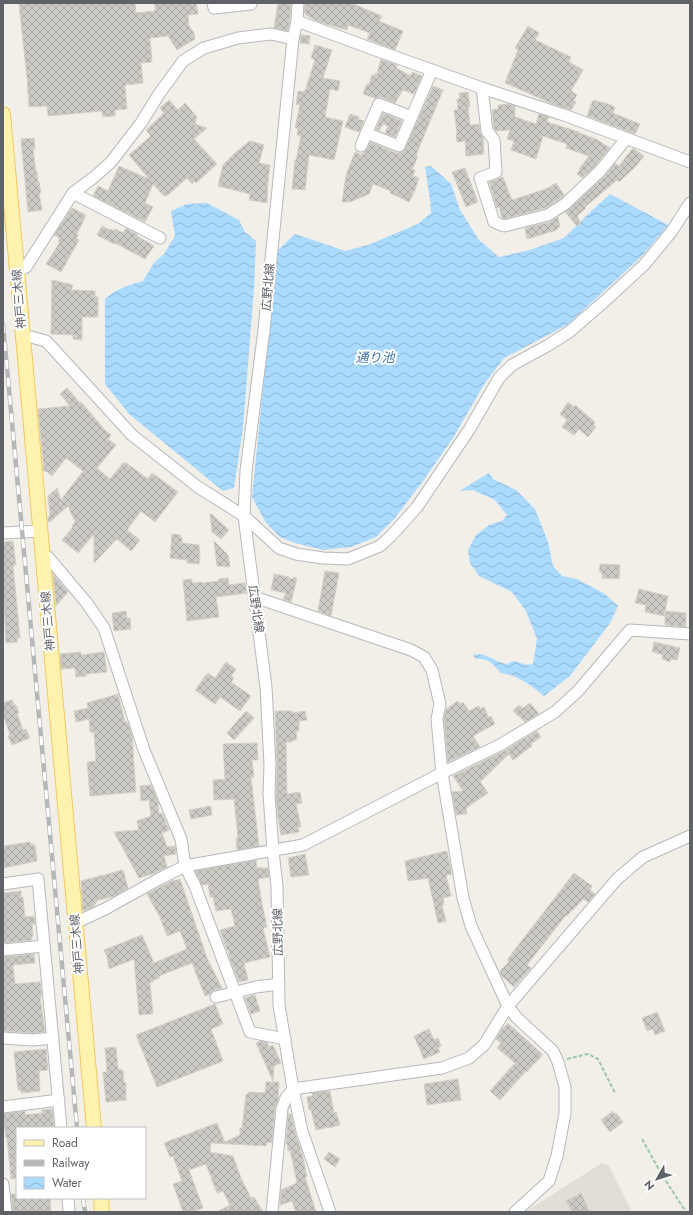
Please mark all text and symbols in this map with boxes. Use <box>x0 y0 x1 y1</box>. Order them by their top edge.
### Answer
street label: 広野北線 <box>257 262 279 312</box>
street label: 神戸三木線 <box>7 268 31 330</box>
water label: 通り池 <box>355 348 396 367</box>
street label: 広野北線 <box>244 584 268 634</box>
street label: 神戸三木線 <box>36 590 60 652</box>
street label: 広野北線 <box>269 908 287 956</box>
street label: 神戸三木線 <box>65 913 89 975</box>
legend <box>16 1127 146 1199</box>
text: Road <box>52 1134 78 1152</box>
text: Railway <box>52 1154 90 1172</box>
north arrow <box>637 1159 677 1199</box>
text: Water <box>52 1174 83 1192</box>
text: N <box>640 1177 658 1194</box>

